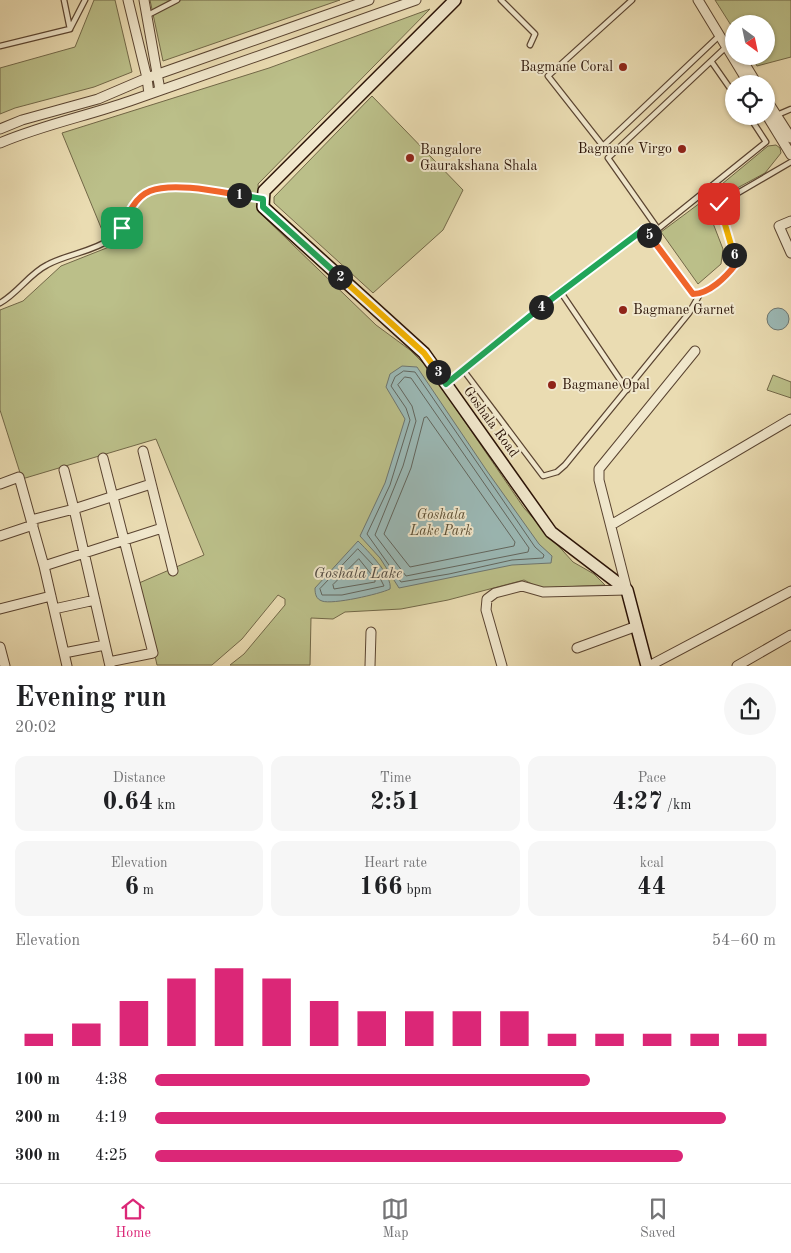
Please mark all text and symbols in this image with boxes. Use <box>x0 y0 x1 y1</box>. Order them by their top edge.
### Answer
north arrow <box>725 15 775 65</box>
map controls <box>725 15 775 125</box>
place label: Bagmane Coral <box>520 60 613 74</box>
marker: Bagmane Coral <box>617 61 629 73</box>
button: locate <box>725 75 775 125</box>
place label: Bagmane Virgo <box>578 142 672 156</box>
place label: Bangalore Gaurakshana Shala <box>420 143 537 173</box>
marker: Bagmane Virgo <box>676 143 688 155</box>
marker: Bangalore Gaurakshana Shala <box>404 152 416 164</box>
pin: 1 <box>226 182 252 208</box>
pin <box>698 183 740 225</box>
text: 1 <box>235 188 244 202</box>
icon: check <box>705 190 733 218</box>
pin <box>101 207 143 249</box>
icon: arrive <box>108 214 136 242</box>
pin: 5 <box>636 222 662 248</box>
text: 5 <box>645 228 654 242</box>
pin: 6 <box>722 242 746 268</box>
text: 6 <box>730 248 739 262</box>
pin: 2 <box>328 264 352 290</box>
text: 2 <box>336 270 345 284</box>
pin: 4 <box>528 294 554 320</box>
text: 4 <box>537 300 546 314</box>
place label: Bagmane Garnet <box>633 303 735 317</box>
marker: Bagmane Garnet <box>617 304 629 316</box>
pin: 3 <box>426 360 450 384</box>
text: 3 <box>434 365 443 379</box>
place label: Bagmane Opal <box>562 378 650 392</box>
marker: Bagmane Opal <box>546 379 558 391</box>
street label: Goshala Road <box>461 384 521 460</box>
park label: Goshala Lake Park <box>409 508 472 538</box>
water label: Goshala Lake <box>314 567 402 582</box>
button: share <box>724 683 776 735</box>
text: Evening run <box>15 685 167 713</box>
text: 20:02 <box>15 720 57 736</box>
text: Distance <box>113 771 166 785</box>
text: Time <box>380 771 411 785</box>
text: Pace <box>638 771 666 785</box>
text: 0.64 <box>103 790 153 815</box>
text: 2:51 <box>370 790 421 815</box>
text: 4:27 <box>612 790 663 815</box>
text: km <box>153 798 176 812</box>
text: /km <box>663 798 691 812</box>
text: Elevation <box>111 856 168 870</box>
text: Heart rate <box>364 856 427 870</box>
text: kcal <box>640 856 664 870</box>
text: 6 <box>124 875 139 900</box>
text: 166 <box>359 875 403 900</box>
text: 44 <box>637 875 666 900</box>
text: m <box>139 883 154 897</box>
text: bpm <box>403 883 432 897</box>
text: Elevation <box>15 933 80 949</box>
text: 54–60 m <box>712 933 776 949</box>
text: 100 m <box>15 1072 60 1088</box>
text: 4:38 <box>95 1072 127 1088</box>
text: 200 m <box>15 1110 60 1126</box>
text: 4:19 <box>95 1110 127 1126</box>
text: 300 m <box>15 1148 60 1164</box>
text: 4:25 <box>95 1148 127 1164</box>
tab: Home <box>115 1195 151 1242</box>
tab: Map <box>381 1195 409 1242</box>
tab: Saved <box>640 1195 676 1242</box>

